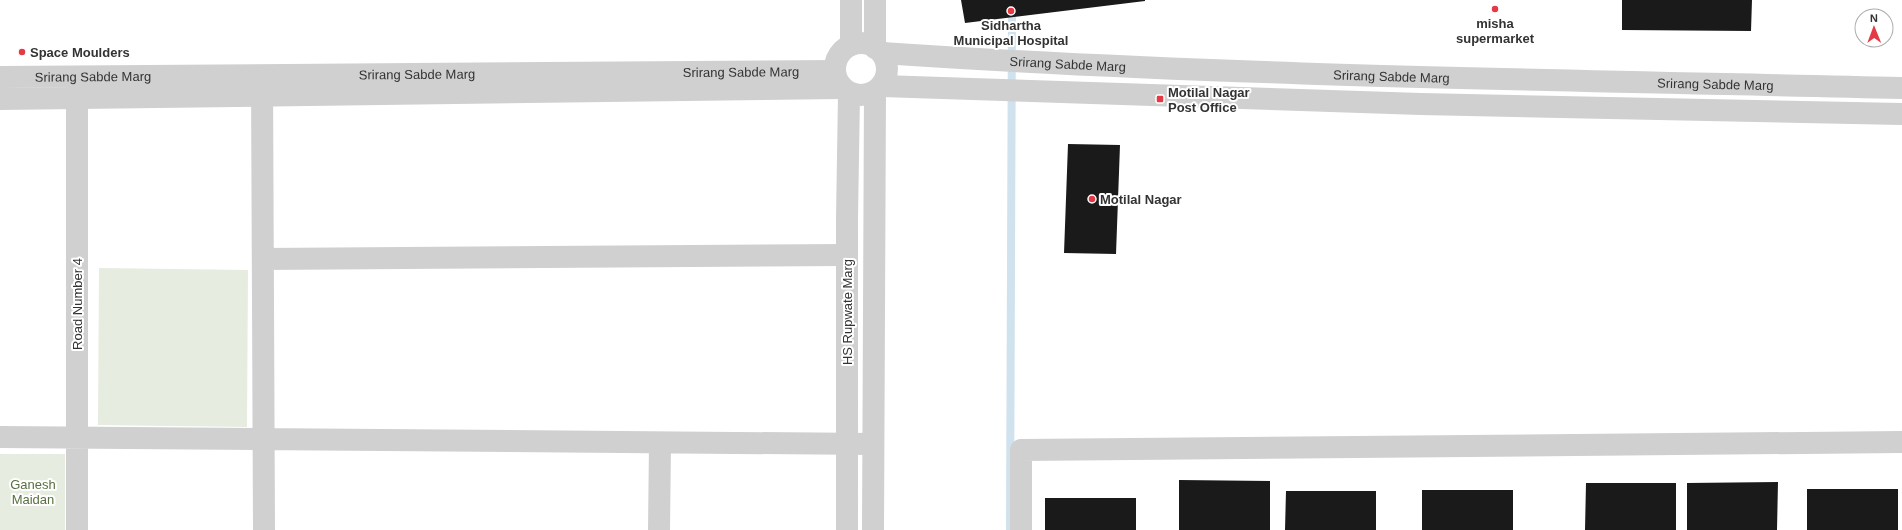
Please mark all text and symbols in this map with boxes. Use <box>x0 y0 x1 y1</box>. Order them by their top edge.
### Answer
marker: misha supermarket <box>1490 4 1500 14</box>
marker: Sidhartha Municipal Hospital <box>1006 6 1016 16</box>
north arrow <box>1854 8 1894 48</box>
text: N <box>1870 12 1878 24</box>
place label: misha supermarket <box>1456 16 1535 46</box>
place label: Sidhartha Municipal Hospital <box>954 18 1068 48</box>
place label: Space Moulders <box>30 45 130 60</box>
marker: Space Moulders <box>17 47 27 57</box>
street label: Srirang Sabde Marg <box>1009 53 1126 74</box>
street label: Srirang Sabde Marg <box>683 64 799 80</box>
street label: Srirang Sabde Marg <box>359 66 475 82</box>
street label: Srirang Sabde Marg <box>1333 67 1450 85</box>
street label: Srirang Sabde Marg <box>35 68 151 84</box>
street label: Srirang Sabde Marg <box>1657 75 1774 93</box>
place label: Motilal Nagar Post Office <box>1168 85 1250 115</box>
marker: Motilal Nagar Post Office <box>1155 94 1165 104</box>
place label: Motilal Nagar <box>1100 192 1182 207</box>
marker: Motilal Nagar <box>1087 194 1097 204</box>
street label: Road Number 4 <box>70 258 85 350</box>
street label: HS Rupwate Marg <box>840 259 855 365</box>
park label: Ganesh Maidan <box>10 477 56 507</box>

